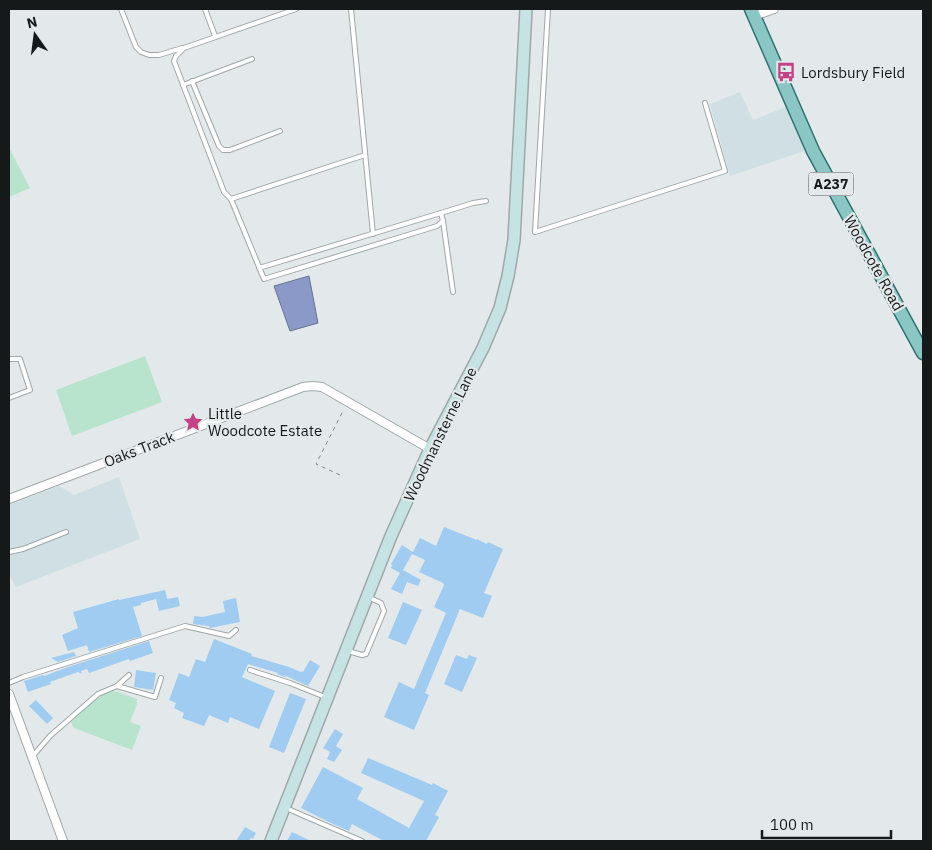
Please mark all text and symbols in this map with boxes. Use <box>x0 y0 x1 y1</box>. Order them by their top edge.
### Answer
north arrow <box>10 10 60 60</box>
text: N <box>25 12 39 32</box>
bus stop icon: Lordsbury Field <box>775 61 797 83</box>
place label: Lordsbury Field <box>801 63 905 82</box>
road number: A237 <box>808 172 854 195</box>
street label: Woodcote Road <box>840 212 908 314</box>
street label: Woodmansterne Lane <box>399 364 481 504</box>
place label: Little Woodcote Estate <box>208 404 322 440</box>
place icon: Little Woodcote Estate <box>182 411 204 433</box>
street label: Oaks Track <box>101 427 177 471</box>
scale bar <box>762 808 891 840</box>
text: 100 m <box>770 815 814 834</box>

